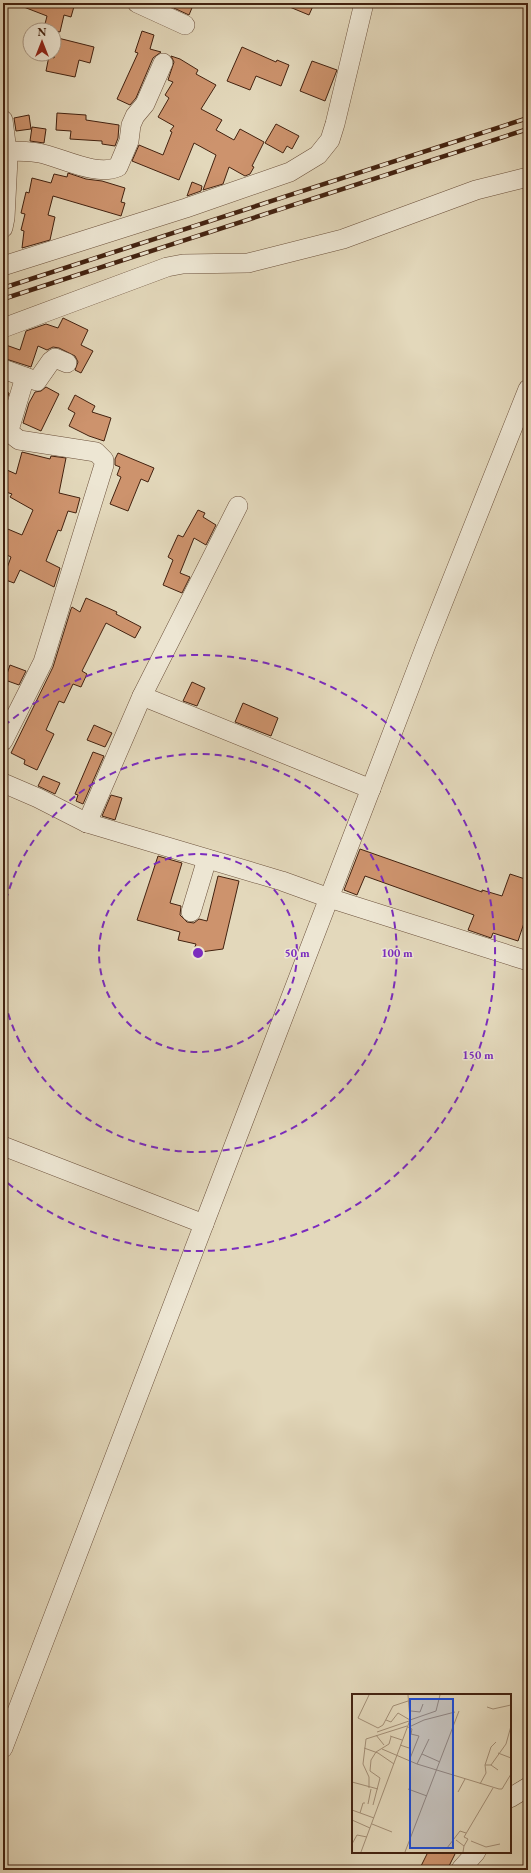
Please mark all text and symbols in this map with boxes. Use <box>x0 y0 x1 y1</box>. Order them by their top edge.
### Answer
north arrow <box>22 22 62 62</box>
text: N <box>38 25 47 39</box>
text: 50 m <box>284 945 310 961</box>
text: 100 m <box>381 945 413 961</box>
centre of rings <box>191 946 205 960</box>
text: 150 m <box>462 1047 494 1063</box>
inset map <box>352 1694 511 1853</box>

